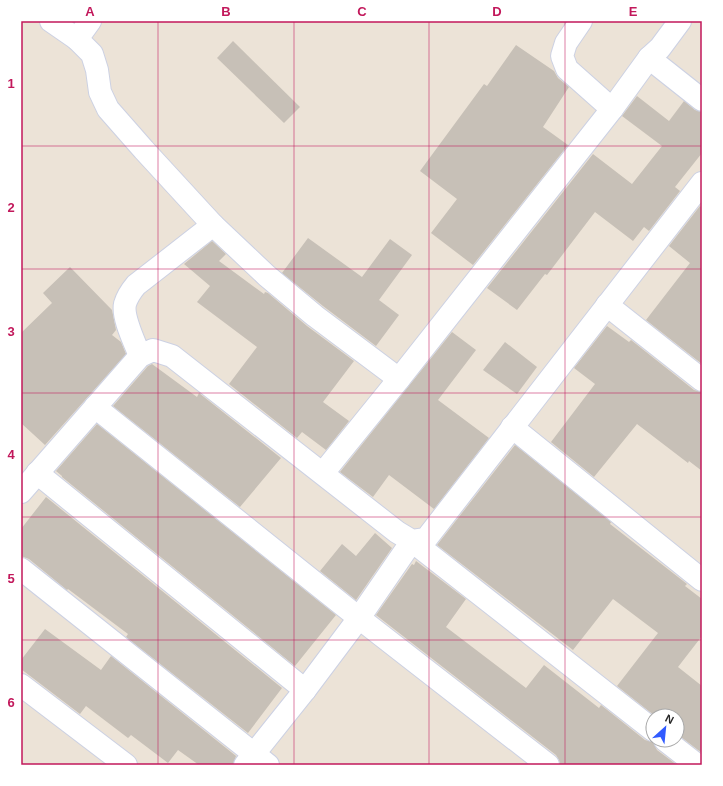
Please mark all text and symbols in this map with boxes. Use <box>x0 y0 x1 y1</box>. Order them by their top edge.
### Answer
text: A <box>85 4 95 19</box>
text: B <box>221 4 231 19</box>
text: C <box>357 4 367 19</box>
text: D <box>492 4 502 19</box>
text: E <box>629 4 638 19</box>
text: 1 <box>7 76 15 91</box>
text: 2 <box>7 200 15 215</box>
text: 3 <box>7 324 15 339</box>
text: 4 <box>7 447 15 462</box>
text: 5 <box>7 571 15 586</box>
text: 6 <box>7 695 15 710</box>
north arrow <box>645 708 685 748</box>
text: N <box>663 712 676 726</box>

